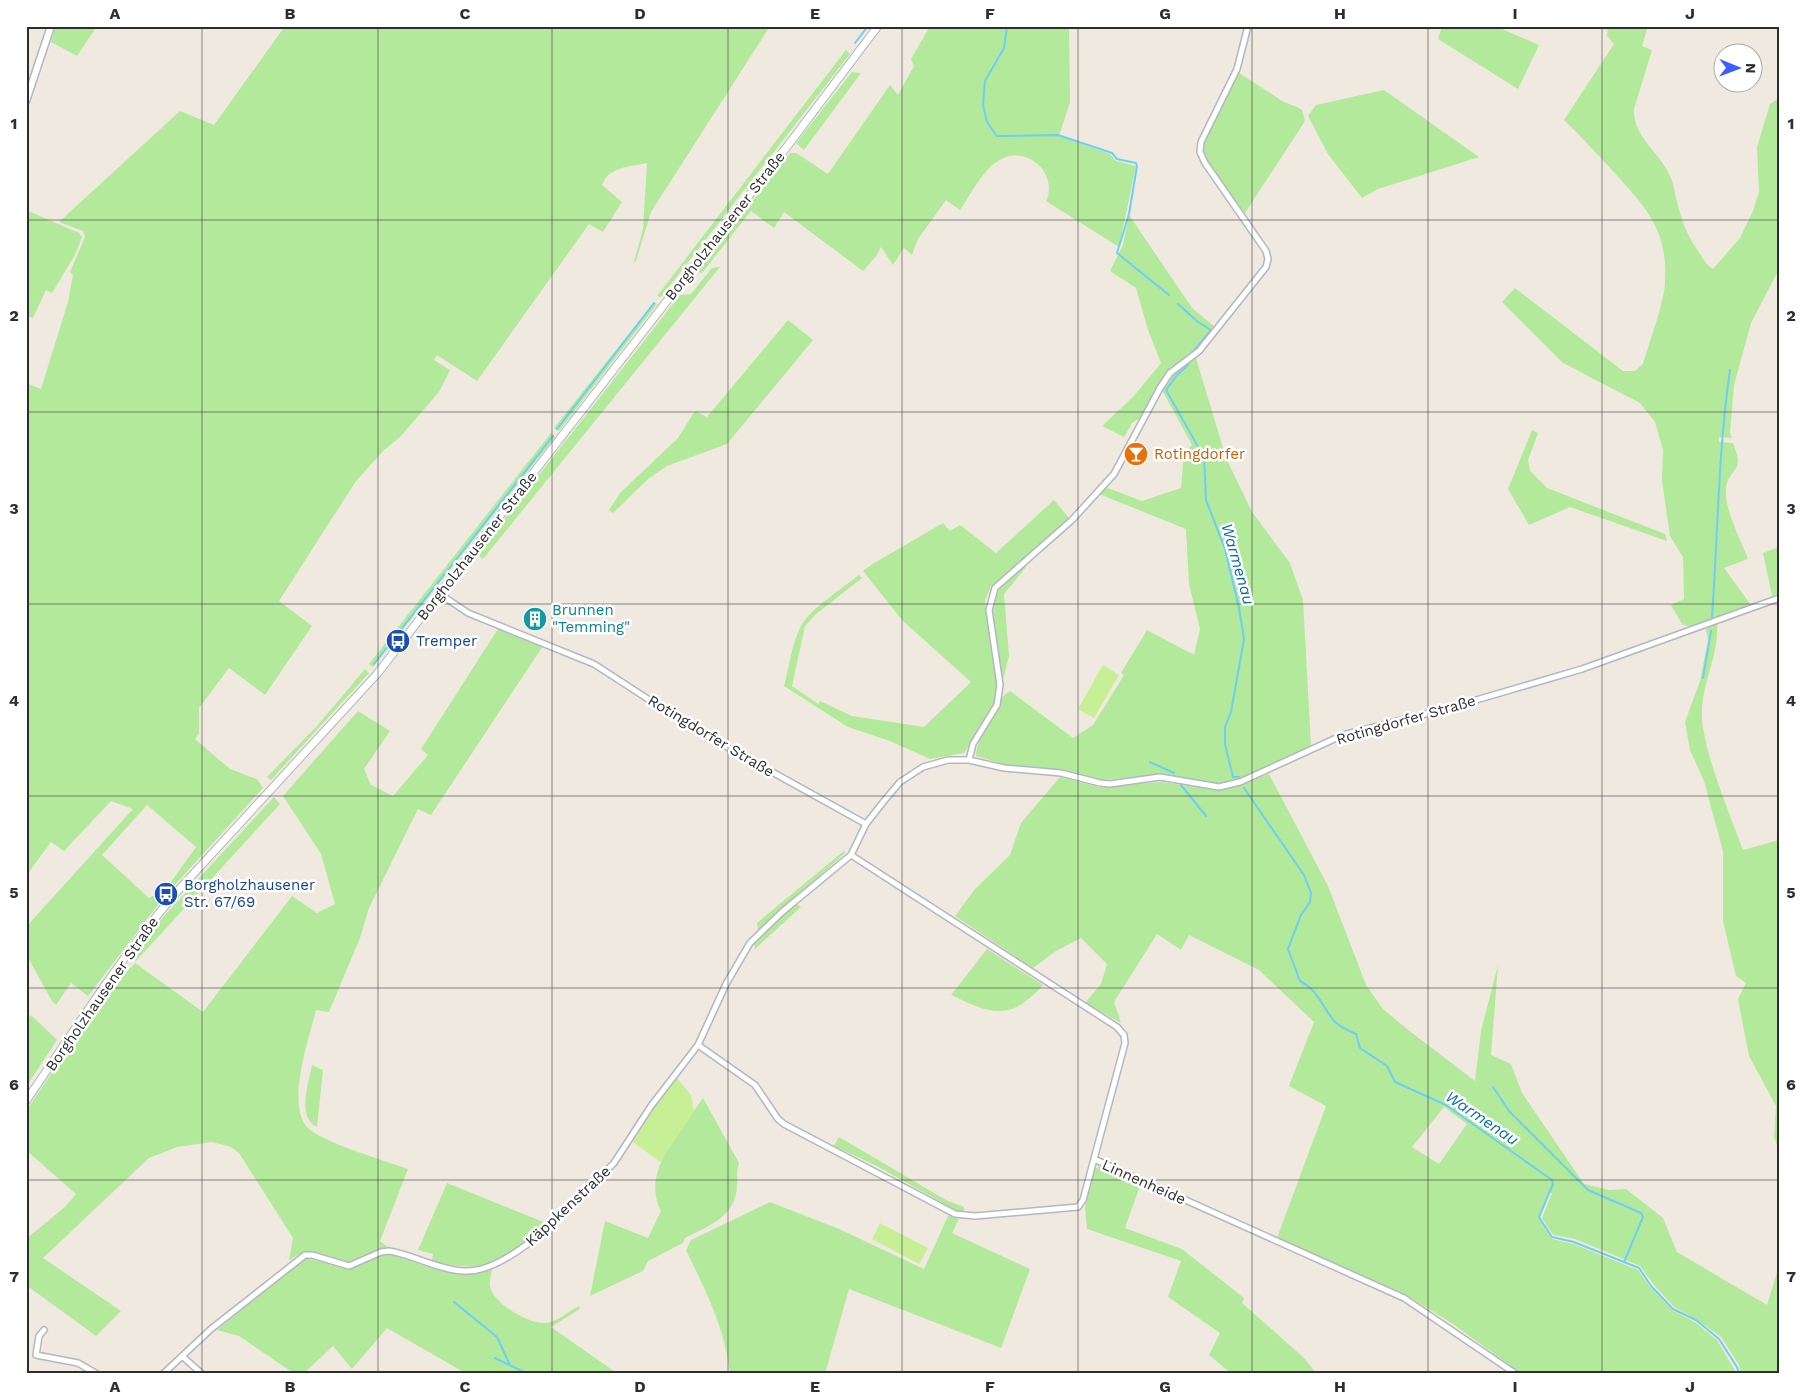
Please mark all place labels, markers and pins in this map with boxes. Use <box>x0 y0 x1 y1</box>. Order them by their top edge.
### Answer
bar icon: Rotingdorfer <box>1123 441 1149 467</box>
place label: Rotingdorfer <box>1154 445 1245 463</box>
place label: Brunnen "Temming" <box>552 601 630 636</box>
building icon: Brunnen "Temming" <box>522 606 548 632</box>
bus stop icon: Tremper <box>385 628 411 654</box>
place label: Tremper <box>416 632 477 650</box>
place label: Borgholzhausener Str. 67/69 <box>184 876 315 911</box>
bus stop icon: Borgholzhausener Str. 67/69 <box>153 881 179 907</box>

